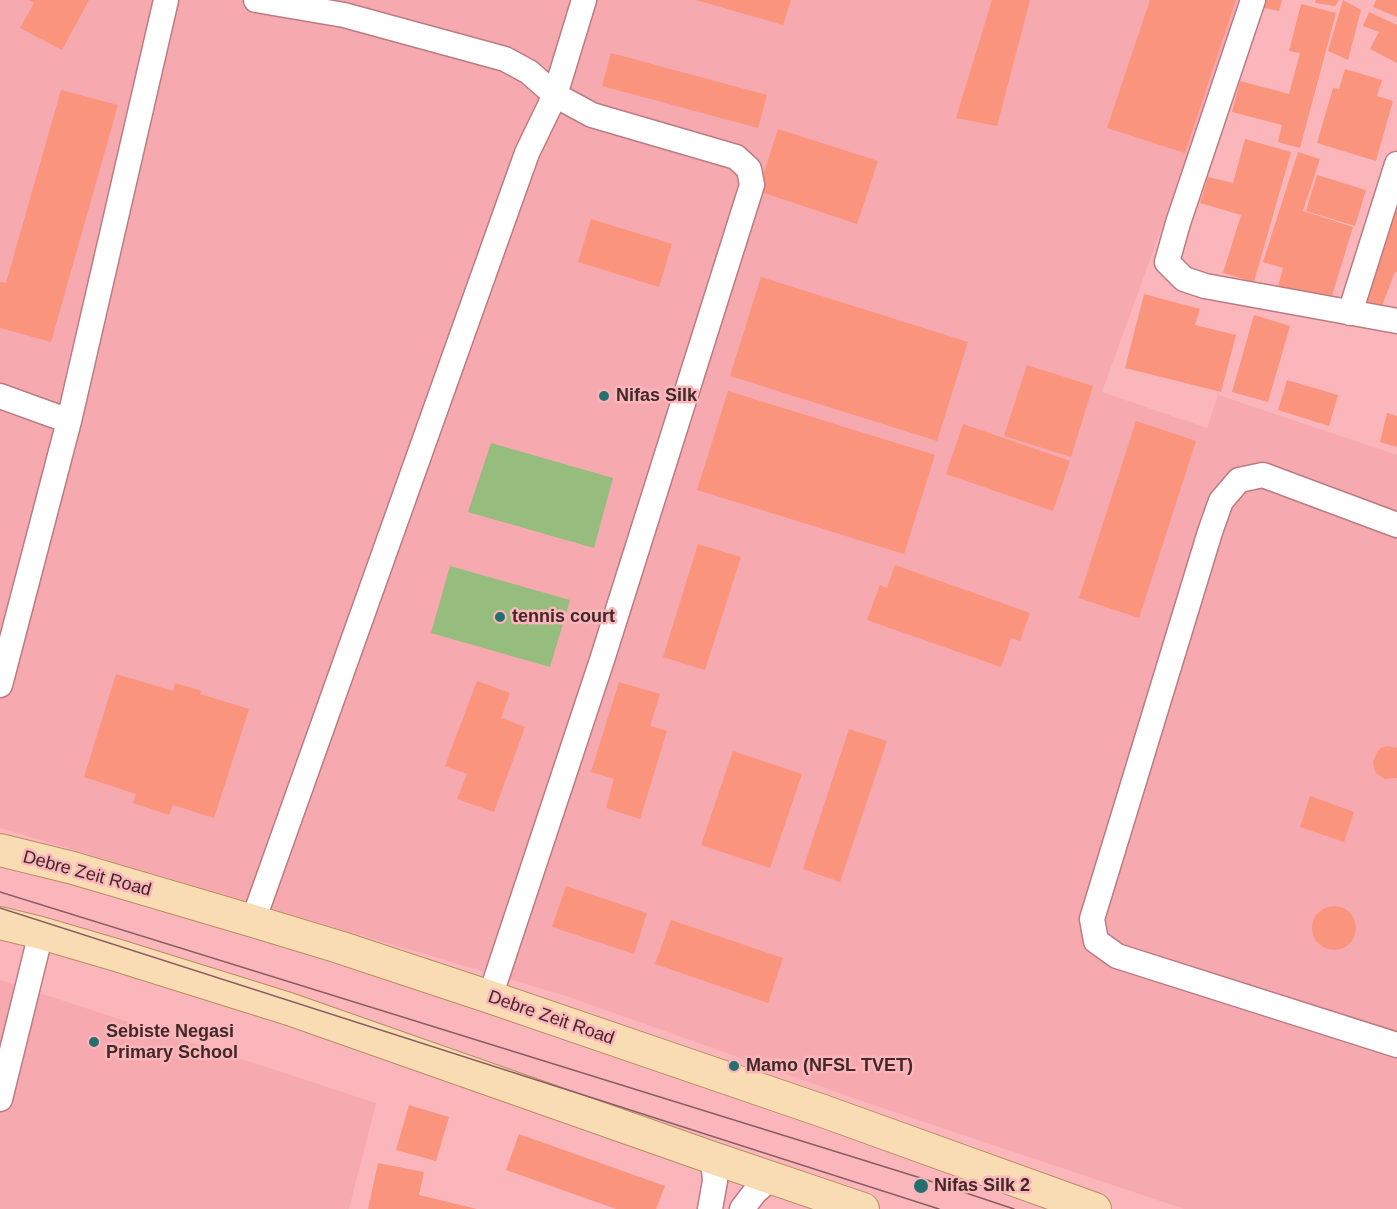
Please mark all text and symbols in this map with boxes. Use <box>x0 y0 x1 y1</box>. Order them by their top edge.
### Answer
place label: Nifas Silk <box>616 385 697 407</box>
marker: Nifas Silk <box>597 389 611 403</box>
place label: tennis court <box>512 606 615 628</box>
marker: tennis court <box>493 610 507 624</box>
street label: Debre Zeit Road <box>20 846 154 902</box>
street label: Debre Zeit Road <box>485 986 617 1050</box>
place label: Sebiste Negasi Primary School <box>106 1021 238 1064</box>
marker: Sebiste Negasi Primary School <box>87 1035 101 1049</box>
place label: Mamo (NFSL TVET) <box>746 1055 913 1077</box>
marker: Mamo (NFSL TVET) <box>727 1059 741 1073</box>
place label: Nifas Silk 2 <box>934 1175 1030 1197</box>
marker: Nifas Silk 2 <box>912 1177 930 1195</box>

